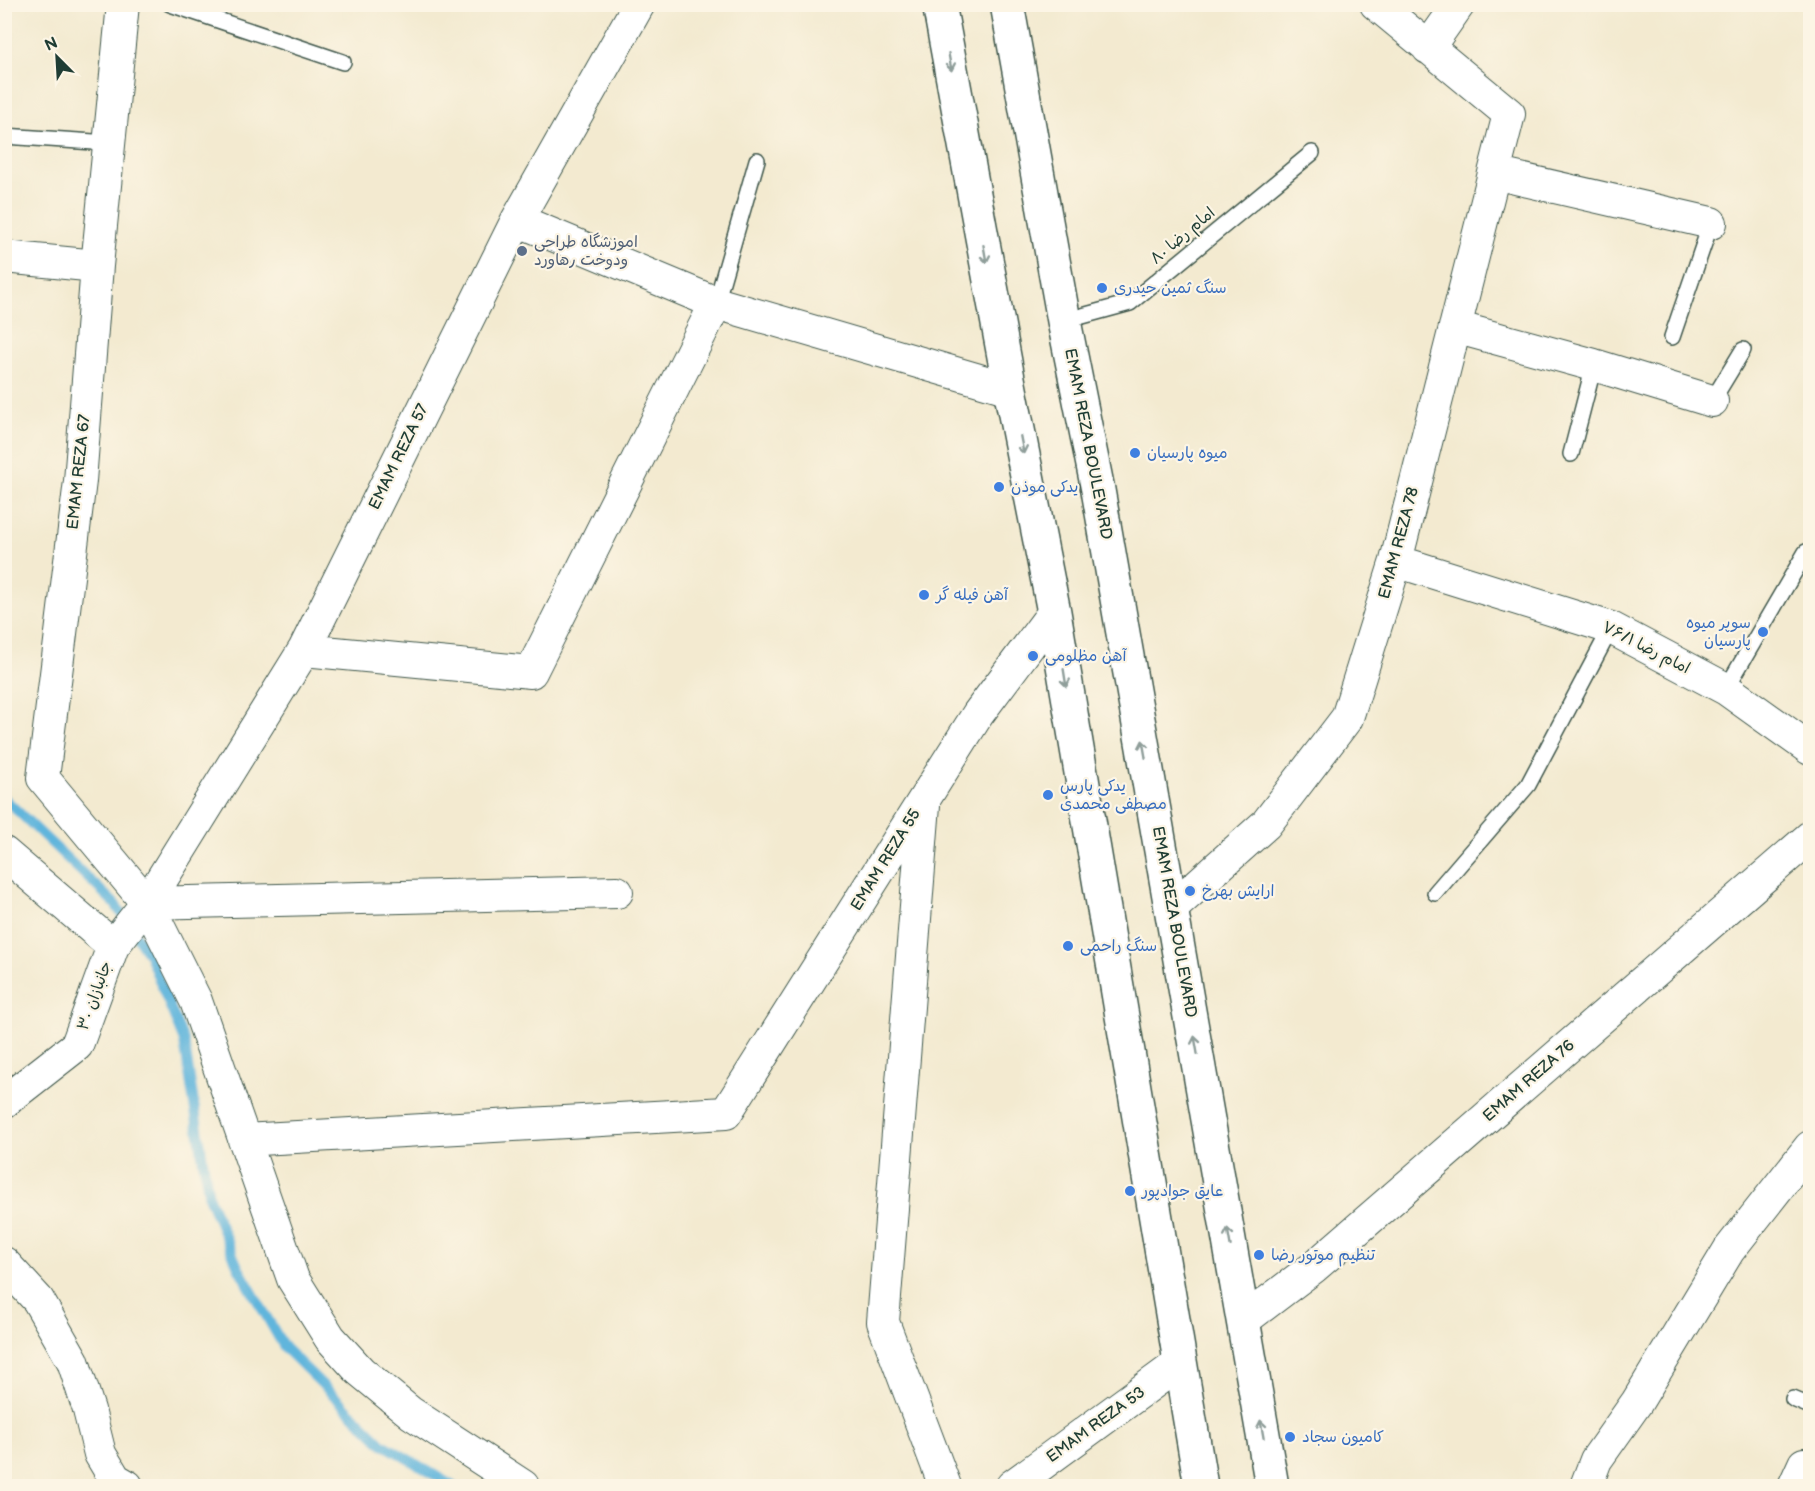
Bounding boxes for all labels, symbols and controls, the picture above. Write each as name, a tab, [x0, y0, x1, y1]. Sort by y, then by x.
north arrow	[27, 27, 87, 87]
text: N	[42, 34, 61, 56]
one-way arrow	[945, 52, 956, 71]
street label: امام رضا ۸۰	[1147, 203, 1220, 270]
place label: اموزشگاه طراحی ودوخت رهاورد	[534, 232, 638, 270]
one-way arrow	[980, 243, 991, 263]
marker: اموزشگاه طراحی ودوخت رهاورد	[515, 244, 529, 258]
place label: سنگ ثمین حیدری	[1114, 278, 1227, 298]
marker: سنگ ثمین حیدری	[1095, 281, 1109, 295]
street label: EMAM REZA BOULEVARD	[1060, 347, 1116, 541]
street label: EMAM REZA 57	[365, 401, 433, 513]
street label: EMAM REZA 67	[64, 413, 95, 531]
one-way arrow	[1016, 436, 1028, 455]
place label: میوه پارسیان	[1147, 444, 1228, 463]
marker: میوه پارسیان	[1128, 446, 1142, 460]
place label: یدکی موذن	[1011, 478, 1079, 497]
marker: یدکی موذن	[992, 480, 1006, 494]
street label: EMAM REZA 78	[1375, 485, 1423, 601]
place label: آهن فیله گر	[934, 585, 1009, 605]
marker: آهن فیله گر	[917, 588, 931, 602]
place label: سوپر میوه پارسیان	[1686, 614, 1751, 651]
street label: امام رضا ۷۶/۱	[1598, 618, 1693, 680]
marker: سوپر میوه پارسیان	[1756, 625, 1770, 639]
place label: آهن مظلومی	[1045, 647, 1128, 666]
marker: آهن مظلومی	[1026, 649, 1040, 663]
one-way arrow	[1060, 668, 1071, 688]
one-way arrow	[1138, 740, 1149, 759]
place label: یدکی پارس مصطفی محمدی	[1060, 777, 1167, 814]
marker: یدکی پارس مصطفی محمدی	[1041, 788, 1055, 802]
street label: EMAM REZA 55	[847, 806, 925, 914]
street label: EMAM REZA BOULEVARD	[1148, 825, 1200, 1019]
place label: ارایش بهرخ	[1202, 882, 1274, 901]
marker: ارایش بهرخ	[1183, 884, 1197, 898]
place label: سنگ راحمی	[1080, 936, 1157, 956]
marker: سنگ راحمی	[1061, 939, 1075, 953]
street label: جانبازان ۳۰	[74, 959, 116, 1033]
one-way arrow	[1190, 1035, 1201, 1055]
street label: EMAM REZA 76	[1479, 1036, 1579, 1126]
place label: عایق جوادپور	[1140, 1182, 1223, 1201]
marker: عایق جوادپور	[1123, 1184, 1137, 1198]
one-way arrow	[1223, 1227, 1234, 1247]
place label: تنظیم موتور رضا	[1271, 1246, 1375, 1267]
marker: تنظیم موتور رضا	[1252, 1248, 1266, 1262]
street label: EMAM REZA 53	[1043, 1383, 1149, 1467]
one-way arrow	[1257, 1419, 1268, 1439]
place label: کامیون سجاد	[1302, 1428, 1384, 1447]
marker: کامیون سجاد	[1283, 1430, 1297, 1444]

